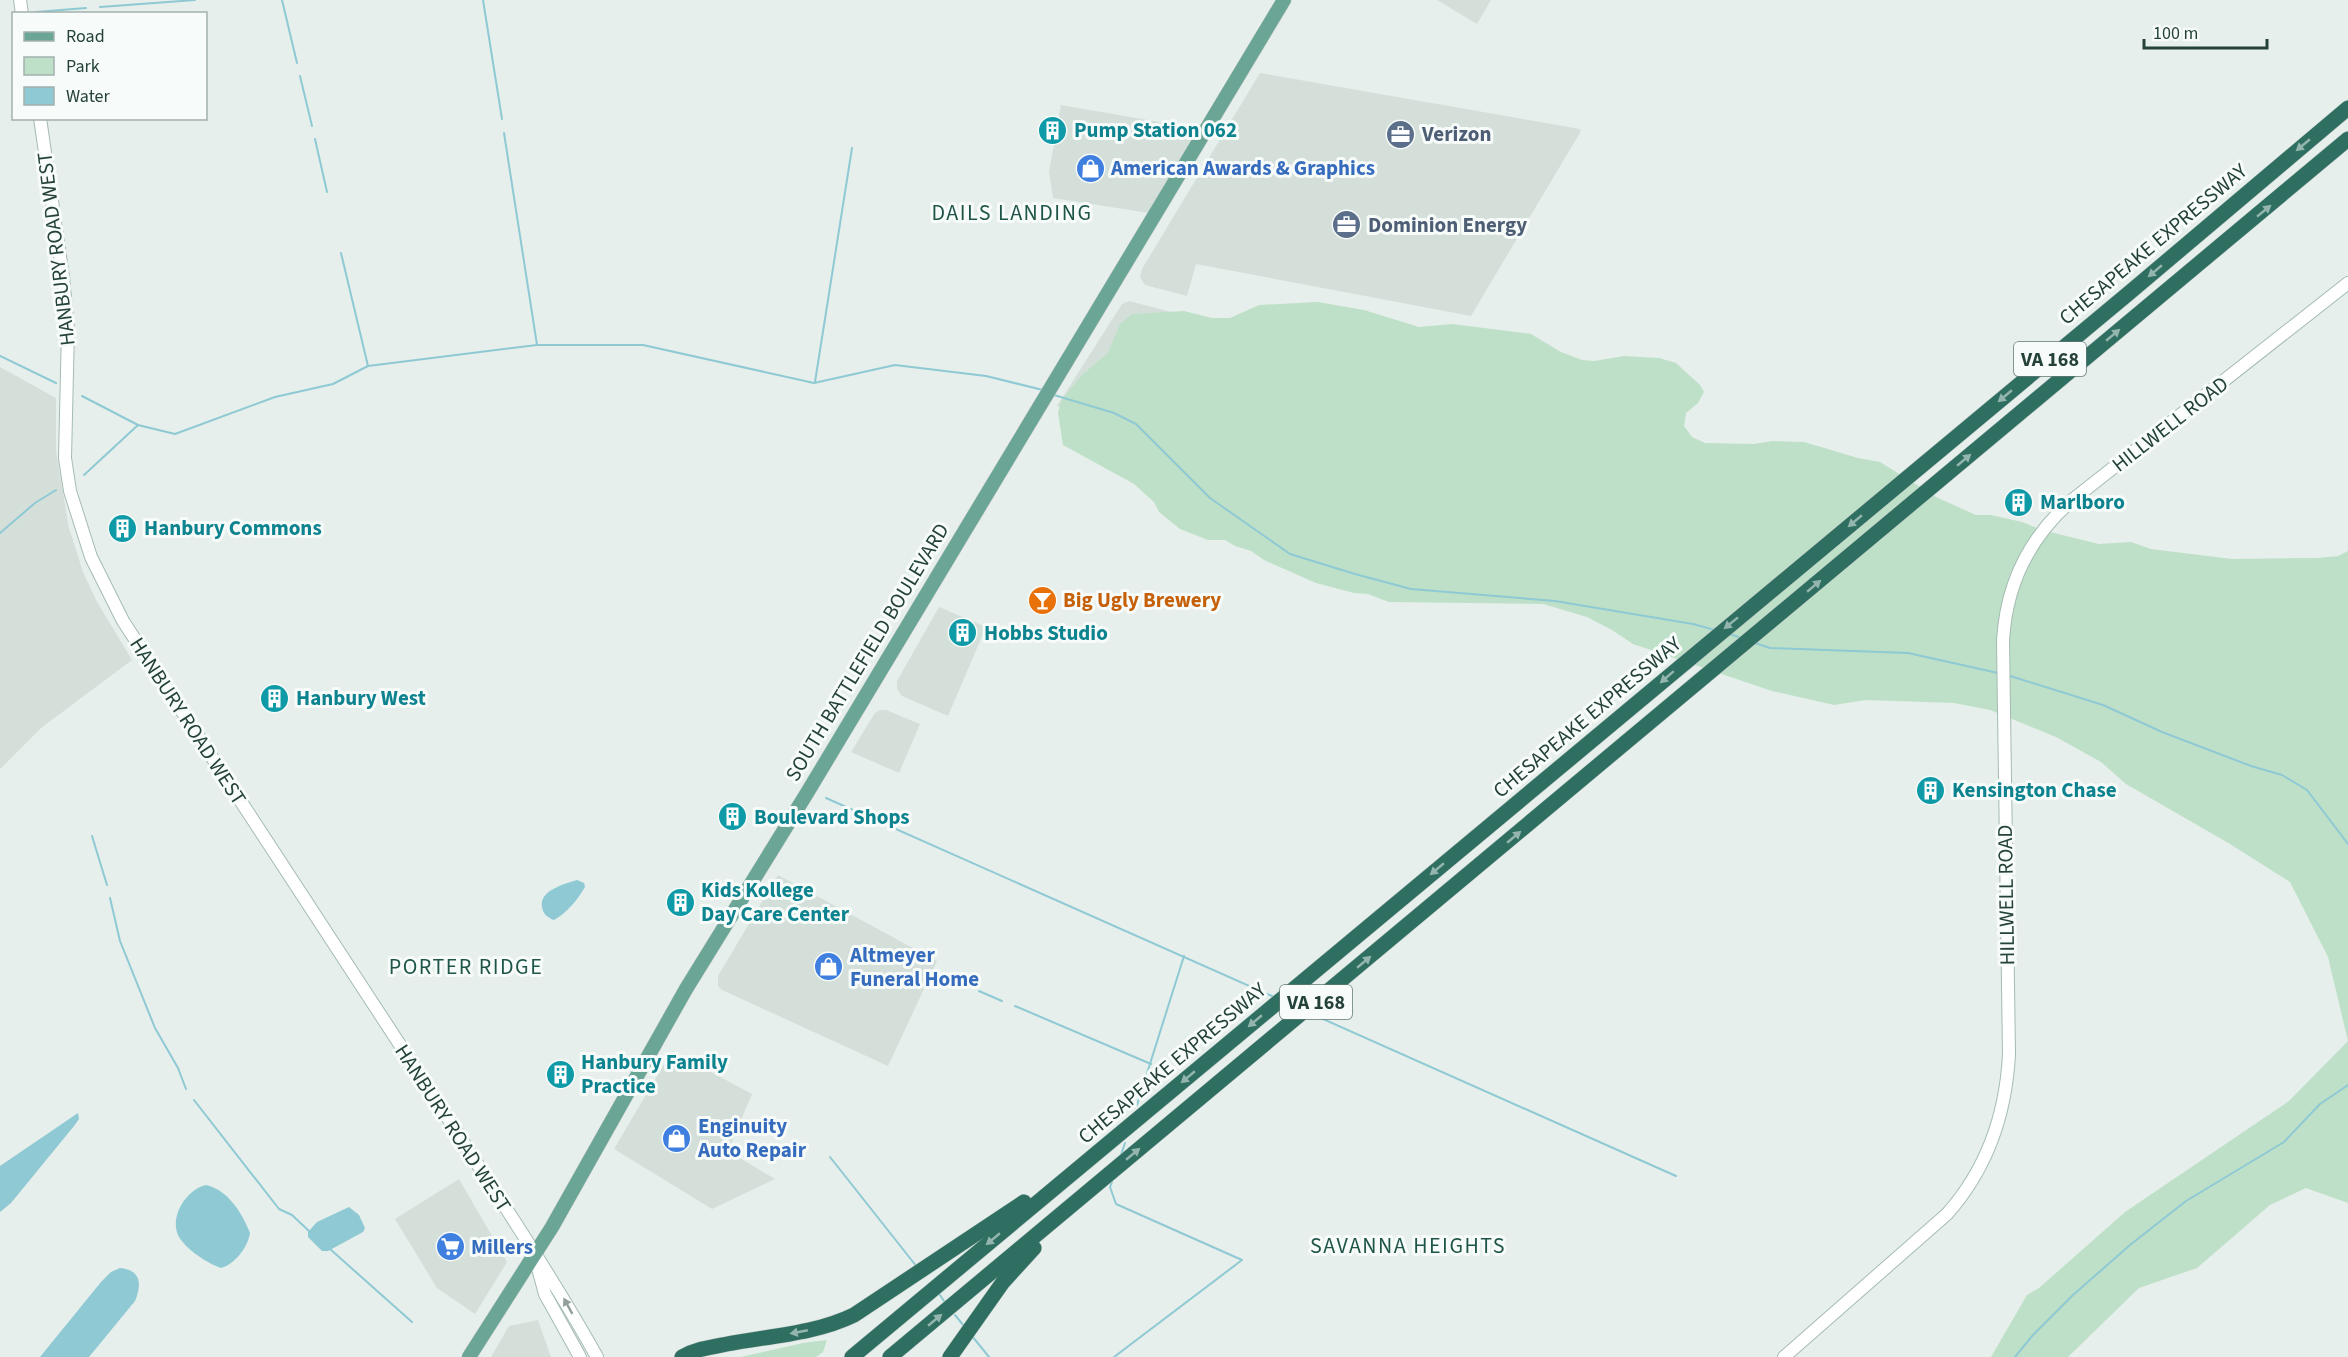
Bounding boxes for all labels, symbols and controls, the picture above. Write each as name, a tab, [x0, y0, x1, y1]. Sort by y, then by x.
legend	[12, 12, 207, 120]
scale bar	[2144, 12, 2267, 50]
text: 100 m	[2153, 21, 2198, 46]
text: Road	[66, 24, 105, 49]
text: Park	[66, 54, 100, 79]
text: Water	[66, 84, 110, 109]
building icon: Pump Station 062	[1037, 114, 1069, 146]
place label: Pump Station 062	[1074, 115, 1237, 145]
office icon: Verizon	[1385, 118, 1417, 150]
place label: Verizon	[1421, 119, 1491, 149]
one-way arrow	[2296, 138, 2311, 151]
street label: HANBURY ROAD WEST	[29, 151, 83, 347]
shop icon: American Awards & Graphics	[1074, 152, 1106, 184]
place label: American Awards & Graphics	[1110, 153, 1375, 183]
street label: CHESAPEAKE EXPRESSWAY	[2052, 155, 2254, 332]
district label: DAILS LANDING	[932, 197, 1092, 229]
one-way arrow	[2256, 205, 2271, 218]
office icon: Dominion Energy	[1331, 209, 1363, 241]
place label: Dominion Energy	[1368, 210, 1527, 240]
one-way arrow	[2147, 265, 2163, 278]
one-way arrow	[2105, 329, 2120, 342]
road number: VA 168	[2014, 342, 2086, 376]
street label: HILLWELL ROAD	[2105, 369, 2235, 479]
one-way arrow	[1998, 389, 2013, 402]
one-way arrow	[1956, 454, 1972, 467]
building icon: Marlboro	[2003, 486, 2035, 518]
place label: Marlboro	[2040, 487, 2125, 517]
building icon: Hanbury Commons	[107, 512, 139, 544]
place label: Hanbury Commons	[144, 513, 322, 543]
one-way arrow	[1847, 514, 1863, 527]
street label: SOUTH BATTLEFIELD BOULEVARD	[778, 517, 956, 787]
one-way arrow	[1806, 579, 1822, 592]
bar icon: Big Ugly Brewery	[1026, 584, 1058, 616]
place label: Big Ugly Brewery	[1063, 585, 1221, 615]
building icon: Hobbs Studio	[947, 617, 979, 649]
one-way arrow	[1723, 617, 1739, 630]
place label: Hobbs Studio	[984, 618, 1108, 648]
street label: CHESAPEAKE EXPRESSWAY	[1486, 628, 1688, 805]
street label: HANBURY ROAD WEST	[122, 631, 254, 811]
one-way arrow	[1660, 670, 1675, 683]
building icon: Hanbury West	[259, 682, 291, 714]
place label: Hanbury West	[296, 683, 426, 713]
building icon: Kensington Chase	[1915, 774, 1947, 806]
place label: Kensington Chase	[1952, 775, 2117, 805]
building icon: Boulevard Shops	[717, 801, 749, 833]
place label: Boulevard Shops	[754, 802, 910, 832]
street label: HILLWELL ROAD	[1990, 824, 2022, 966]
one-way arrow	[1506, 831, 1522, 844]
one-way arrow	[1429, 863, 1445, 876]
place label: Kids Kollege Day Care Center	[701, 875, 850, 929]
building icon: Kids Kollege Day Care Center	[664, 886, 696, 918]
place label: Altmeyer Funeral Home	[849, 940, 979, 994]
district label: PORTER RIDGE	[389, 951, 543, 983]
shop icon: Altmeyer Funeral Home	[813, 951, 845, 983]
one-way arrow	[1356, 956, 1372, 969]
street label: CHESAPEAKE EXPRESSWAY	[1071, 974, 1273, 1151]
road number: VA 168	[1280, 985, 1352, 1019]
one-way arrow	[1248, 1014, 1263, 1027]
street label: HANBURY ROAD WEST	[387, 1038, 519, 1218]
place label: Hanbury Family Practice	[581, 1047, 728, 1101]
building icon: Hanbury Family Practice	[544, 1058, 576, 1090]
one-way arrow	[1181, 1070, 1196, 1083]
place label: Enginuity Auto Repair	[697, 1111, 807, 1165]
shop icon: Enginuity Auto Repair	[661, 1122, 693, 1154]
one-way arrow	[1125, 1148, 1140, 1161]
district label: SAVANNA HEIGHTS	[1310, 1230, 1506, 1262]
supermarket icon: Millers	[434, 1231, 466, 1263]
place label: Millers	[471, 1232, 533, 1262]
one-way arrow	[986, 1232, 1001, 1245]
one-way arrow	[563, 1298, 574, 1314]
one-way arrow	[927, 1313, 943, 1326]
one-way arrow	[789, 1328, 808, 1337]

